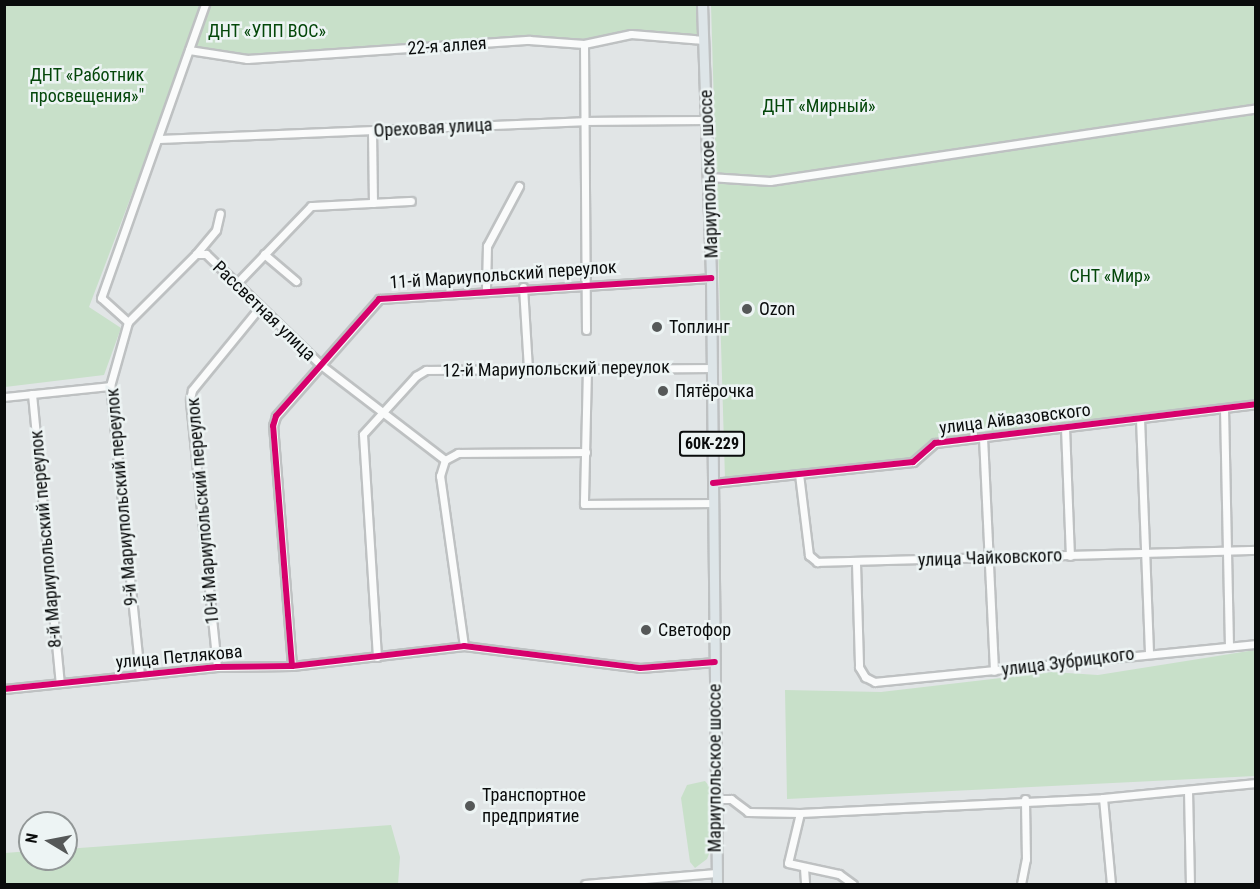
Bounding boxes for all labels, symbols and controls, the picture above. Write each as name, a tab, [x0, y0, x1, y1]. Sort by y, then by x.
park label: ДНТ «УПП ВОС»	[208, 20, 326, 42]
street label: 22-я аллея	[407, 32, 487, 60]
park label: ДНТ «Работник просвещения»"	[30, 65, 144, 107]
street label: Мариупольское шоссе	[695, 89, 723, 259]
park label: ДНТ «Мирный»	[762, 95, 876, 117]
street label: Ореховая улица	[373, 114, 493, 142]
street label: 11-й Мариупольский переулок	[389, 256, 617, 294]
street label: Рассветная улица	[208, 257, 320, 365]
park label: СНТ «Мир»	[1069, 265, 1151, 287]
place label: Ozon	[759, 298, 795, 320]
marker: Ozon	[740, 302, 754, 316]
place label: Топлинг	[669, 316, 730, 338]
marker: Топлинг	[650, 320, 664, 334]
street label: 12-й Мариупольский переулок	[442, 356, 670, 382]
place label: Пятёрочка	[675, 380, 754, 402]
marker: Пятёрочка	[656, 384, 670, 398]
street label: 9-й Мариупольский переулок	[102, 387, 142, 607]
street label: 10-й Мариупольский переулок	[182, 397, 224, 625]
street label: улица Айвазовского	[938, 399, 1092, 439]
street label: 8-й Мариупольский переулок	[26, 429, 66, 649]
road number: 60К-229	[679, 431, 745, 457]
street label: улица Чайковского	[918, 545, 1062, 571]
place label: Светофор	[658, 619, 731, 641]
marker: Светофор	[639, 623, 653, 637]
street label: улица Петлякова	[115, 641, 243, 673]
street label: улица Зубрицкого	[1000, 643, 1136, 681]
street label: Мариупольское шоссе	[704, 684, 726, 852]
place label: Транспортное предприятие	[482, 785, 586, 828]
marker: Транспортное предприятие	[463, 799, 477, 813]
north arrow	[18, 811, 78, 871]
text: N	[22, 832, 42, 845]

